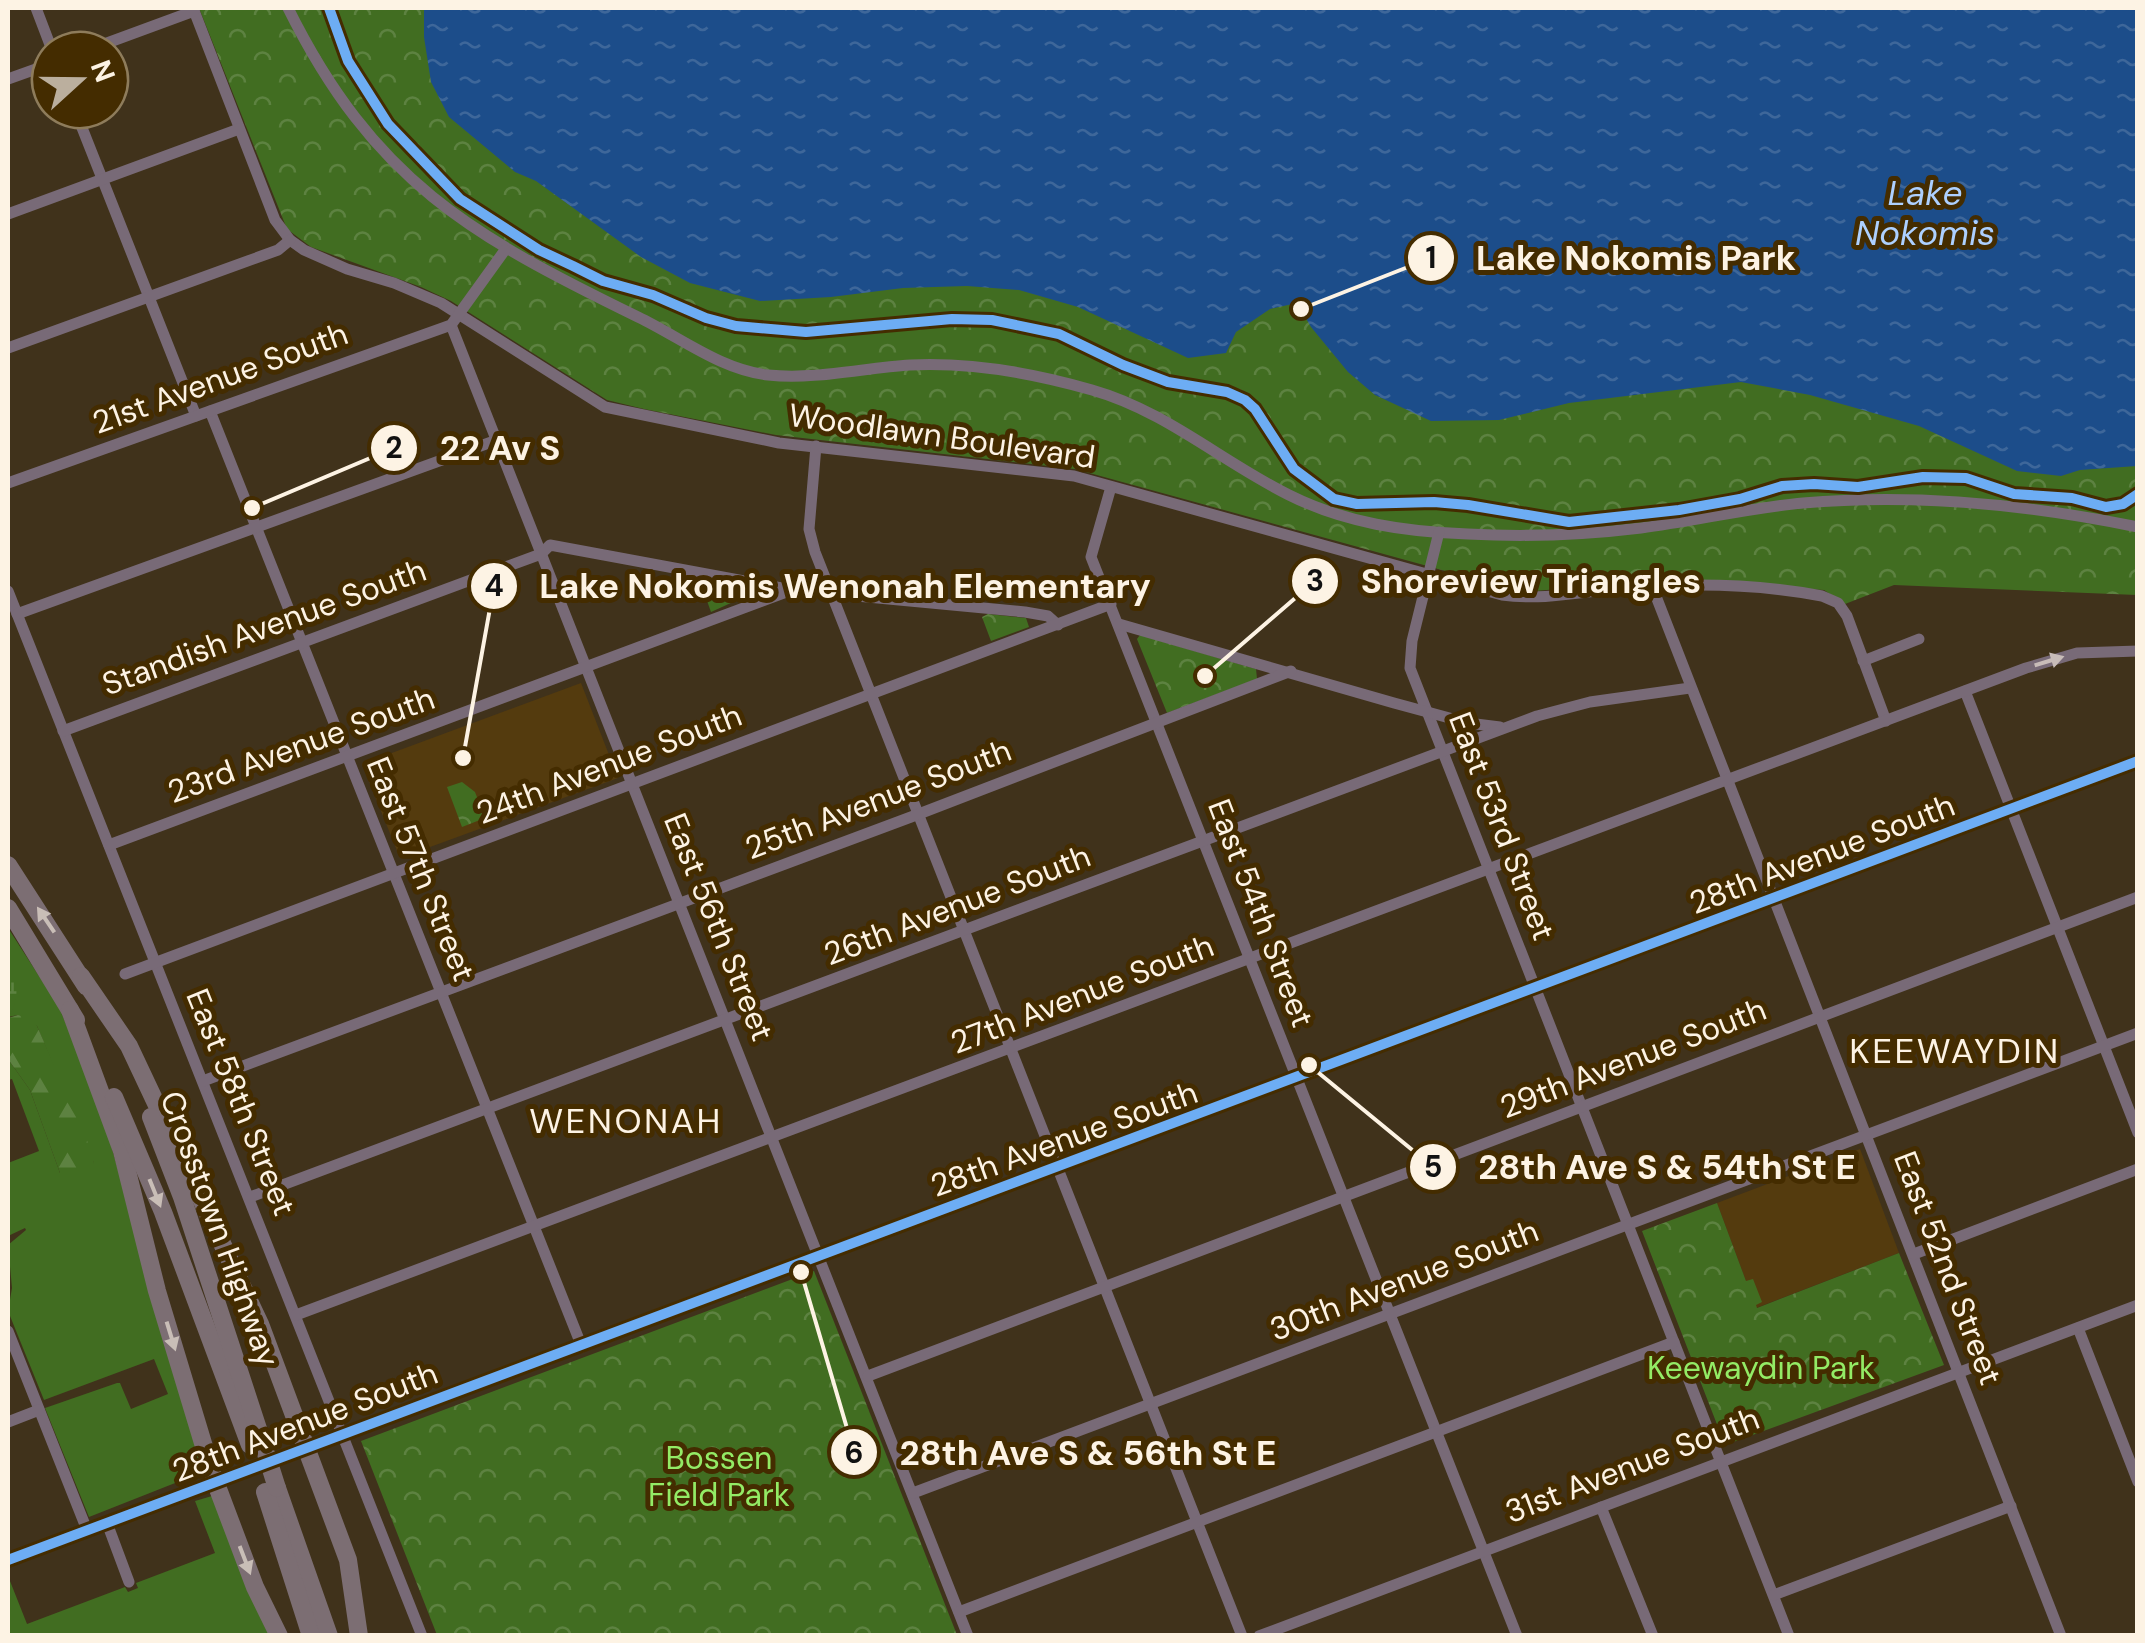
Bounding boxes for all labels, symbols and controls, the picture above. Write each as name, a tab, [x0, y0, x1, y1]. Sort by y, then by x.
north arrow	[30, 30, 130, 130]
text: N	[82, 55, 124, 87]
water label: Lake Nokomis	[1855, 170, 1995, 256]
callout: Lake Nokomis Park	[1406, 225, 1816, 290]
text: Lake Nokomis Park	[1476, 235, 1796, 281]
text: 1	[1426, 238, 1436, 277]
street label: 21st Avenue South	[86, 312, 354, 444]
street label: Woodlawn Boulevard	[786, 394, 1098, 478]
callout: 22 Av S	[369, 415, 580, 480]
text: 22 Av S	[440, 425, 560, 471]
text: 2	[385, 428, 403, 467]
callout: Shoreview Triangles	[1290, 548, 1721, 613]
street label: Standish Avenue South	[96, 549, 432, 705]
callout: Lake Nokomis Wenonah Elementary	[469, 553, 1171, 618]
text: Shoreview Triangles	[1361, 558, 1701, 604]
text: 3	[1306, 561, 1324, 600]
text: Lake Nokomis Wenonah Elementary	[539, 563, 1151, 609]
text: 4	[484, 566, 504, 605]
one-way arrow	[2034, 652, 2064, 667]
street label: 23rd Avenue South	[162, 677, 440, 813]
street label: 24th Avenue South	[470, 694, 748, 834]
street label: East 53rd Street	[1439, 706, 1565, 946]
street label: 25th Avenue South	[739, 729, 1017, 869]
street label: East 57th Street	[357, 751, 485, 987]
street label: 28th Avenue South	[1683, 784, 1961, 924]
street label: East 54th Street	[1198, 793, 1324, 1033]
street label: East 56th Street	[654, 807, 784, 1047]
street label: 26th Avenue South	[818, 835, 1096, 975]
one-way arrow	[37, 906, 55, 933]
street label: 27th Avenue South	[944, 924, 1220, 1064]
street label: East 58th Street	[176, 982, 306, 1222]
street label: 29th Avenue South	[1494, 988, 1772, 1128]
district label: KEEWAYDIN	[1849, 1028, 2061, 1074]
street label: 28th Avenue South	[925, 1071, 1203, 1207]
street label: Crosstown Highway	[151, 1085, 290, 1373]
district label: WENONAH	[529, 1098, 723, 1144]
callout: 28th Ave S & 54th St E	[1408, 1134, 1875, 1199]
text: 28th Ave S & 54th St E	[1478, 1144, 1856, 1190]
street label: East 52nd Street	[1884, 1145, 2012, 1391]
text: 5	[1424, 1147, 1442, 1186]
one-way arrow	[148, 1178, 164, 1208]
street label: 30th Avenue South	[1264, 1209, 1544, 1351]
one-way arrow	[164, 1322, 179, 1352]
park label: Keewaydin Park	[1647, 1347, 1875, 1389]
street label: 28th Avenue South	[166, 1352, 444, 1492]
street label: 31st Avenue South	[1499, 1397, 1765, 1533]
callout: 28th Ave S & 56th St E	[829, 1420, 1296, 1485]
text: 28th Ave S & 56th St E	[899, 1430, 1277, 1476]
text: 6	[844, 1433, 864, 1472]
park label: Bossen Field Park	[648, 1437, 790, 1516]
one-way arrow	[238, 1546, 253, 1576]

